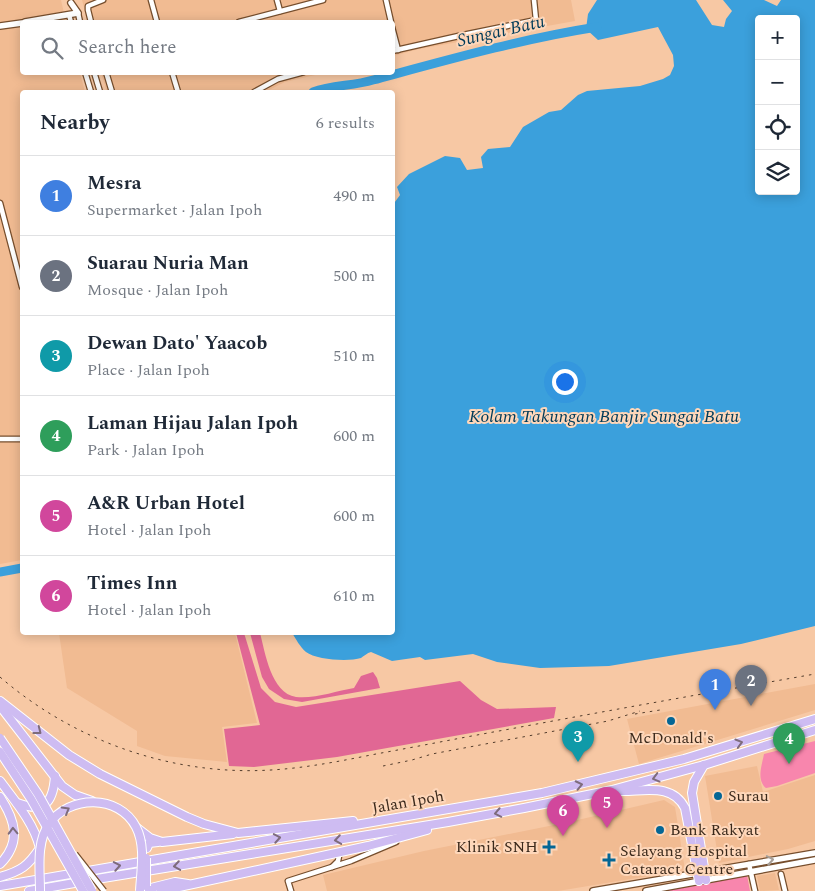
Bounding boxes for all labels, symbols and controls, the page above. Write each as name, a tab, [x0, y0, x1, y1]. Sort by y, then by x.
water label: Sungai Batu	[454, 8, 548, 54]
map controls	[755, 15, 800, 195]
button: +	[755, 15, 800, 60]
search box	[20, 20, 395, 75]
text: Search here	[78, 33, 177, 62]
icon: search	[38, 34, 66, 62]
button: −	[755, 60, 800, 105]
button: locate	[755, 105, 800, 150]
text: Nearby	[40, 107, 110, 139]
text: 6 results	[316, 111, 375, 135]
button: layers	[755, 150, 800, 195]
text: Mesra	[87, 169, 142, 198]
text: 1	[52, 184, 60, 208]
text: 490 m	[333, 184, 375, 208]
text: Supermarket · Jalan Ipoh	[87, 198, 262, 222]
text: Suarau Nuria Man	[87, 249, 249, 278]
text: 2	[52, 264, 60, 288]
text: 500 m	[333, 264, 375, 288]
text: Mosque · Jalan Ipoh	[87, 278, 228, 302]
text: Dewan Dato' Yaacob	[87, 329, 267, 358]
text: 3	[52, 344, 60, 368]
text: 510 m	[333, 344, 375, 368]
text: Place · Jalan Ipoh	[87, 358, 210, 382]
your location	[552, 369, 578, 395]
water label: Kolam Takungan Banjir Sungai Batu	[469, 403, 740, 430]
text: Laman Hijau Jalan Ipoh	[87, 409, 298, 438]
text: 4	[52, 424, 60, 448]
text: 600 m	[333, 424, 375, 448]
text: Park · Jalan Ipoh	[87, 438, 205, 462]
text: A&R Urban Hotel	[87, 489, 245, 518]
text: 5	[52, 504, 60, 528]
text: 600 m	[333, 504, 375, 528]
text: Hotel · Jalan Ipoh	[87, 518, 211, 542]
text: Times Inn	[87, 569, 178, 598]
text: 6	[52, 584, 60, 608]
text: 610 m	[333, 584, 375, 608]
text: Hotel · Jalan Ipoh	[87, 598, 211, 622]
pin: 2	[735, 665, 767, 706]
pin: 1	[699, 669, 731, 710]
marker: McDonald's	[665, 715, 677, 727]
pin: 3	[562, 721, 594, 762]
pin: 4	[773, 723, 805, 764]
one-way arrow	[33, 725, 42, 734]
place label: McDonald's	[628, 726, 714, 750]
one-way arrow	[734, 739, 742, 749]
one-way arrow	[652, 772, 661, 783]
one-way arrow	[574, 780, 583, 791]
street label: Jalan Ipoh	[370, 784, 446, 820]
place label: Surau	[728, 784, 769, 808]
pin: 5	[591, 787, 623, 828]
marker: Surau	[712, 790, 724, 802]
pin: 6	[547, 795, 579, 836]
one-way arrow	[61, 806, 70, 816]
one-way arrow	[494, 807, 502, 818]
place label: Bank Rakyat	[670, 818, 760, 842]
marker: Bank Rakyat	[654, 824, 666, 836]
one-way arrow	[8, 826, 19, 834]
one-way arrow	[273, 834, 281, 844]
one-way arrow	[333, 835, 342, 845]
place label: Klinik SNH	[456, 835, 538, 859]
place label: Selayang Hospital Cataract Centre	[620, 839, 747, 881]
marker: Klinik SNH	[542, 840, 556, 854]
marker: Selayang Hospital Cataract Centre	[602, 853, 616, 867]
one-way arrow	[766, 856, 775, 866]
one-way arrow	[173, 860, 181, 871]
one-way arrow	[113, 861, 121, 871]

